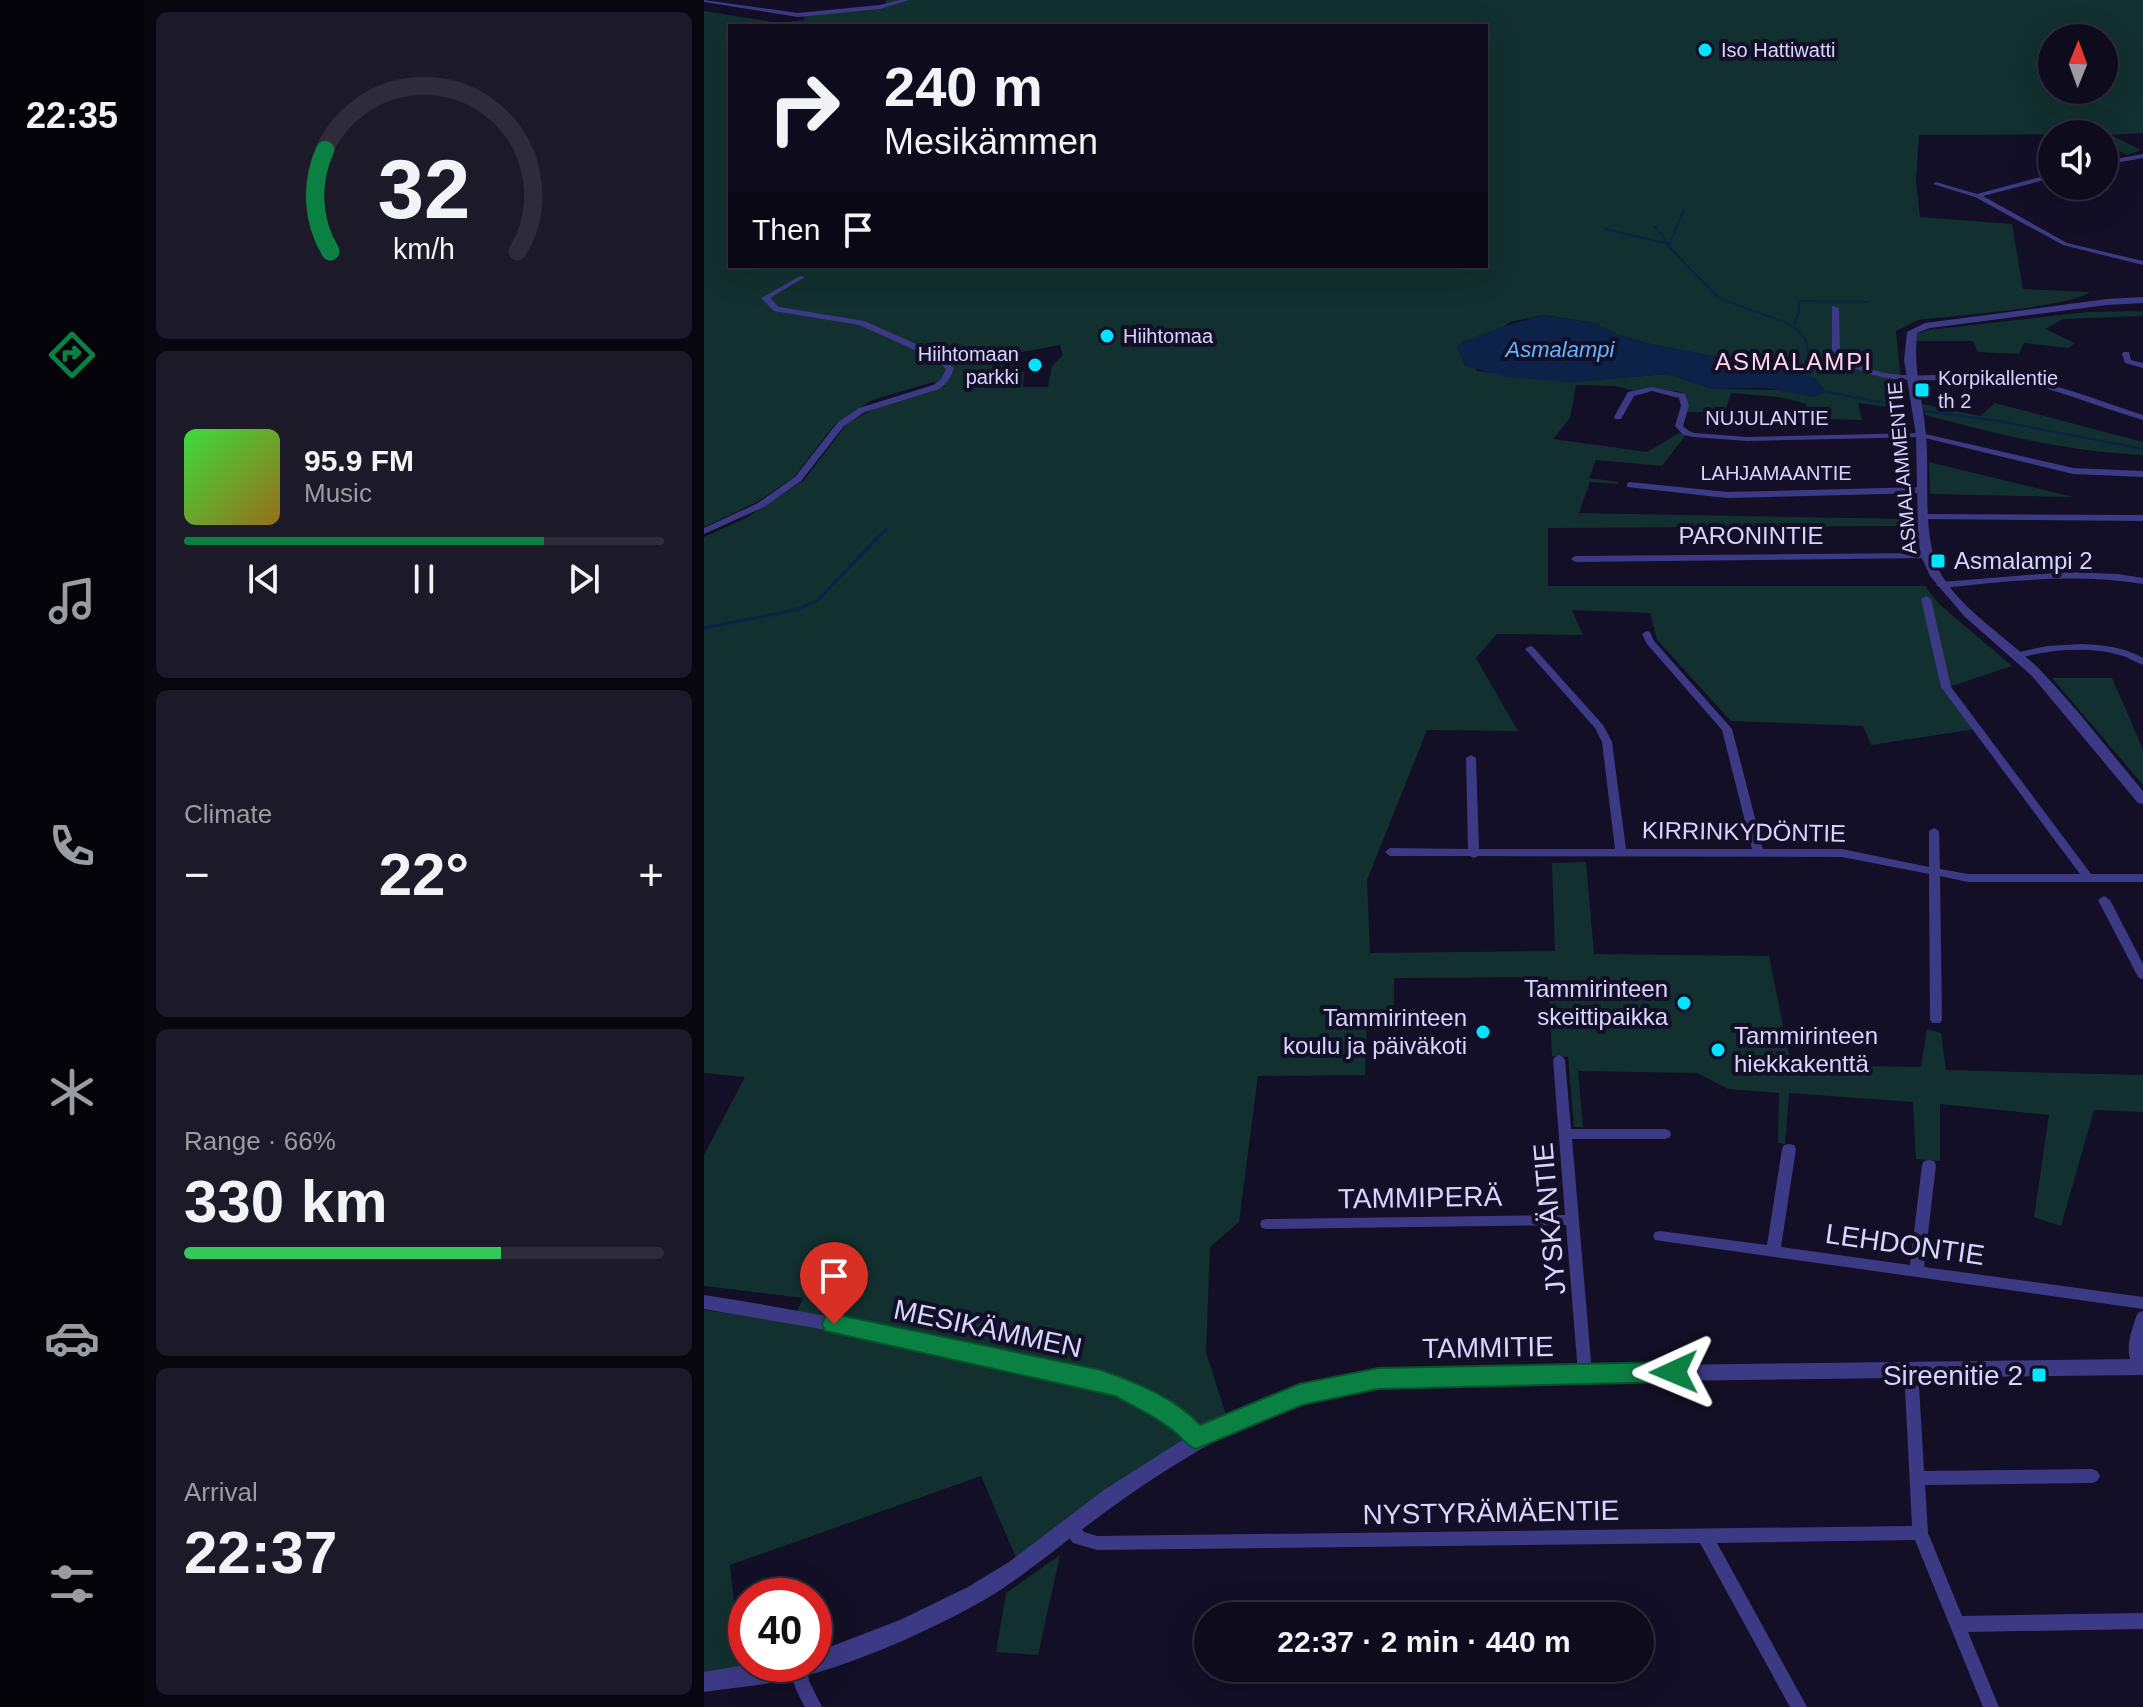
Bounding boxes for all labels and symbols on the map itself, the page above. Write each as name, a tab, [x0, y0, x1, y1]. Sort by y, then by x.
north arrow	[2038, 24, 2118, 104]
place label: Iso Hattiwatti	[1721, 39, 1835, 61]
marker: Iso Hattiwatti	[1696, 41, 1714, 59]
place label: Hiihtomaa	[1123, 325, 1214, 347]
marker: Hiihtomaa	[1098, 327, 1116, 345]
water label: Asmalampi	[1504, 337, 1616, 362]
place label: Hiihtomaan parkki	[918, 343, 1019, 388]
district label: ASMALAMPI	[1715, 348, 1873, 375]
marker: Hiihtomaan parkki	[1026, 356, 1044, 374]
place label: Korpikallentie th 2	[1938, 367, 2058, 412]
street label: ASMALAMMENTIE	[1883, 381, 1921, 555]
marker: Korpikallentie th 2	[1913, 381, 1931, 399]
street label: NUJULANTIE	[1705, 407, 1829, 429]
street label: LAHJAMAANTIE	[1700, 462, 1852, 484]
street label: PARONINTIE	[1679, 522, 1823, 549]
place label: Asmalampi 2	[1954, 547, 2093, 574]
marker: Asmalampi 2	[1929, 552, 1947, 570]
street label: KIRRINKYDÖNTIE	[1642, 816, 1846, 847]
place label: Tammirinteen skeittipaikka	[1524, 975, 1669, 1030]
marker: Tammirinteen skeittipaikka	[1675, 994, 1693, 1012]
place label: Tammirinteen koulu ja päiväkoti	[1283, 1004, 1467, 1059]
place label: Tammirinteen hiekkakenttä	[1734, 1022, 1878, 1077]
marker: Tammirinteen koulu ja päiväkoti	[1474, 1023, 1492, 1041]
marker: Tammirinteen hiekkakenttä	[1709, 1041, 1727, 1059]
street label: JYSKÄNTIE	[1527, 1142, 1572, 1296]
street label: TAMMIPERÄ	[1338, 1181, 1503, 1214]
street label: LEHDONTIE	[1823, 1218, 1986, 1271]
pin	[800, 1242, 868, 1324]
street label: MESIKÄMMEN	[891, 1293, 1085, 1364]
position arrow	[1632, 1330, 1716, 1414]
street label: TAMMITIE	[1422, 1331, 1554, 1364]
place label: Sireenitie 2	[1883, 1360, 2023, 1391]
marker: Sireenitie 2	[2030, 1366, 2048, 1384]
street label: NYSTYRÄMÄENTIE	[1362, 1495, 1620, 1530]
speed limit sign: 40	[728, 1578, 832, 1682]

